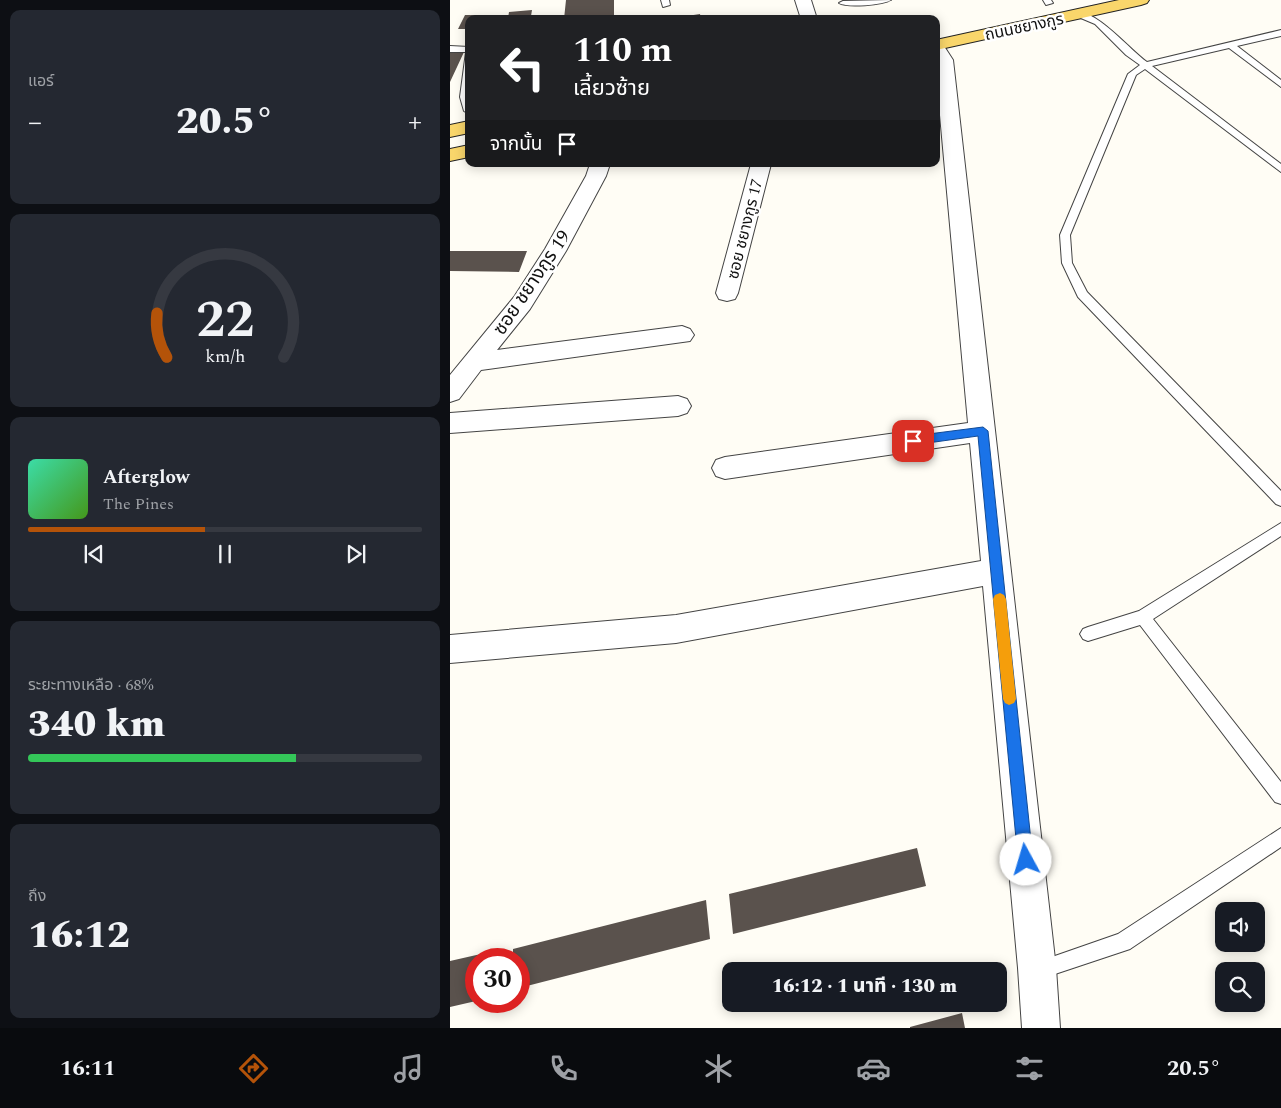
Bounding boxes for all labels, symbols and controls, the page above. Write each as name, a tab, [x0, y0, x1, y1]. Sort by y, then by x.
street label: ถนนชยางกูร	[983, 7, 1066, 47]
text: 110 m	[573, 24, 672, 77]
icon: left	[490, 35, 555, 100]
text: แอร์	[28, 69, 54, 93]
text: เลี้ยวซ้าย	[573, 72, 650, 105]
text: 20.5°	[176, 93, 274, 151]
text: −	[28, 101, 42, 144]
text: +	[408, 101, 422, 144]
text: จากนั้น	[490, 130, 543, 159]
icon: arrive	[553, 130, 581, 158]
street label: ซอย ชยางกูร 17	[721, 177, 769, 282]
street label: ซอย ชยางกูร 19	[486, 224, 578, 341]
text: 22	[196, 281, 254, 360]
text: km/h	[205, 343, 245, 370]
pin	[892, 420, 934, 462]
icon: arrive	[899, 427, 927, 455]
text: Afterglow	[103, 463, 190, 492]
text: The Pines	[103, 492, 174, 516]
icon: previous	[80, 540, 108, 568]
icon: pause	[211, 540, 239, 568]
icon: next	[342, 540, 370, 568]
text: ระยะทางเหลือ · 68%	[28, 673, 153, 697]
text: 340 km	[28, 696, 165, 754]
position arrow	[999, 833, 1051, 885]
text: ถึง	[28, 884, 46, 908]
map controls	[1215, 902, 1265, 1012]
button: sound	[1215, 902, 1265, 952]
text: 16:12	[28, 907, 130, 965]
speed limit sign: 30	[465, 948, 530, 1013]
button: search	[1215, 962, 1265, 1012]
text: 16:12 · 1 นาที · 130 m	[772, 972, 957, 1001]
icon: directions	[236, 1051, 271, 1086]
icon: music	[391, 1051, 426, 1086]
icon: phone	[546, 1051, 581, 1086]
icon: climate	[701, 1051, 736, 1086]
icon: car	[856, 1051, 891, 1086]
icon: filters	[1012, 1051, 1047, 1086]
text: 16:11	[60, 1052, 115, 1085]
text: 20.5°	[1167, 1052, 1221, 1085]

